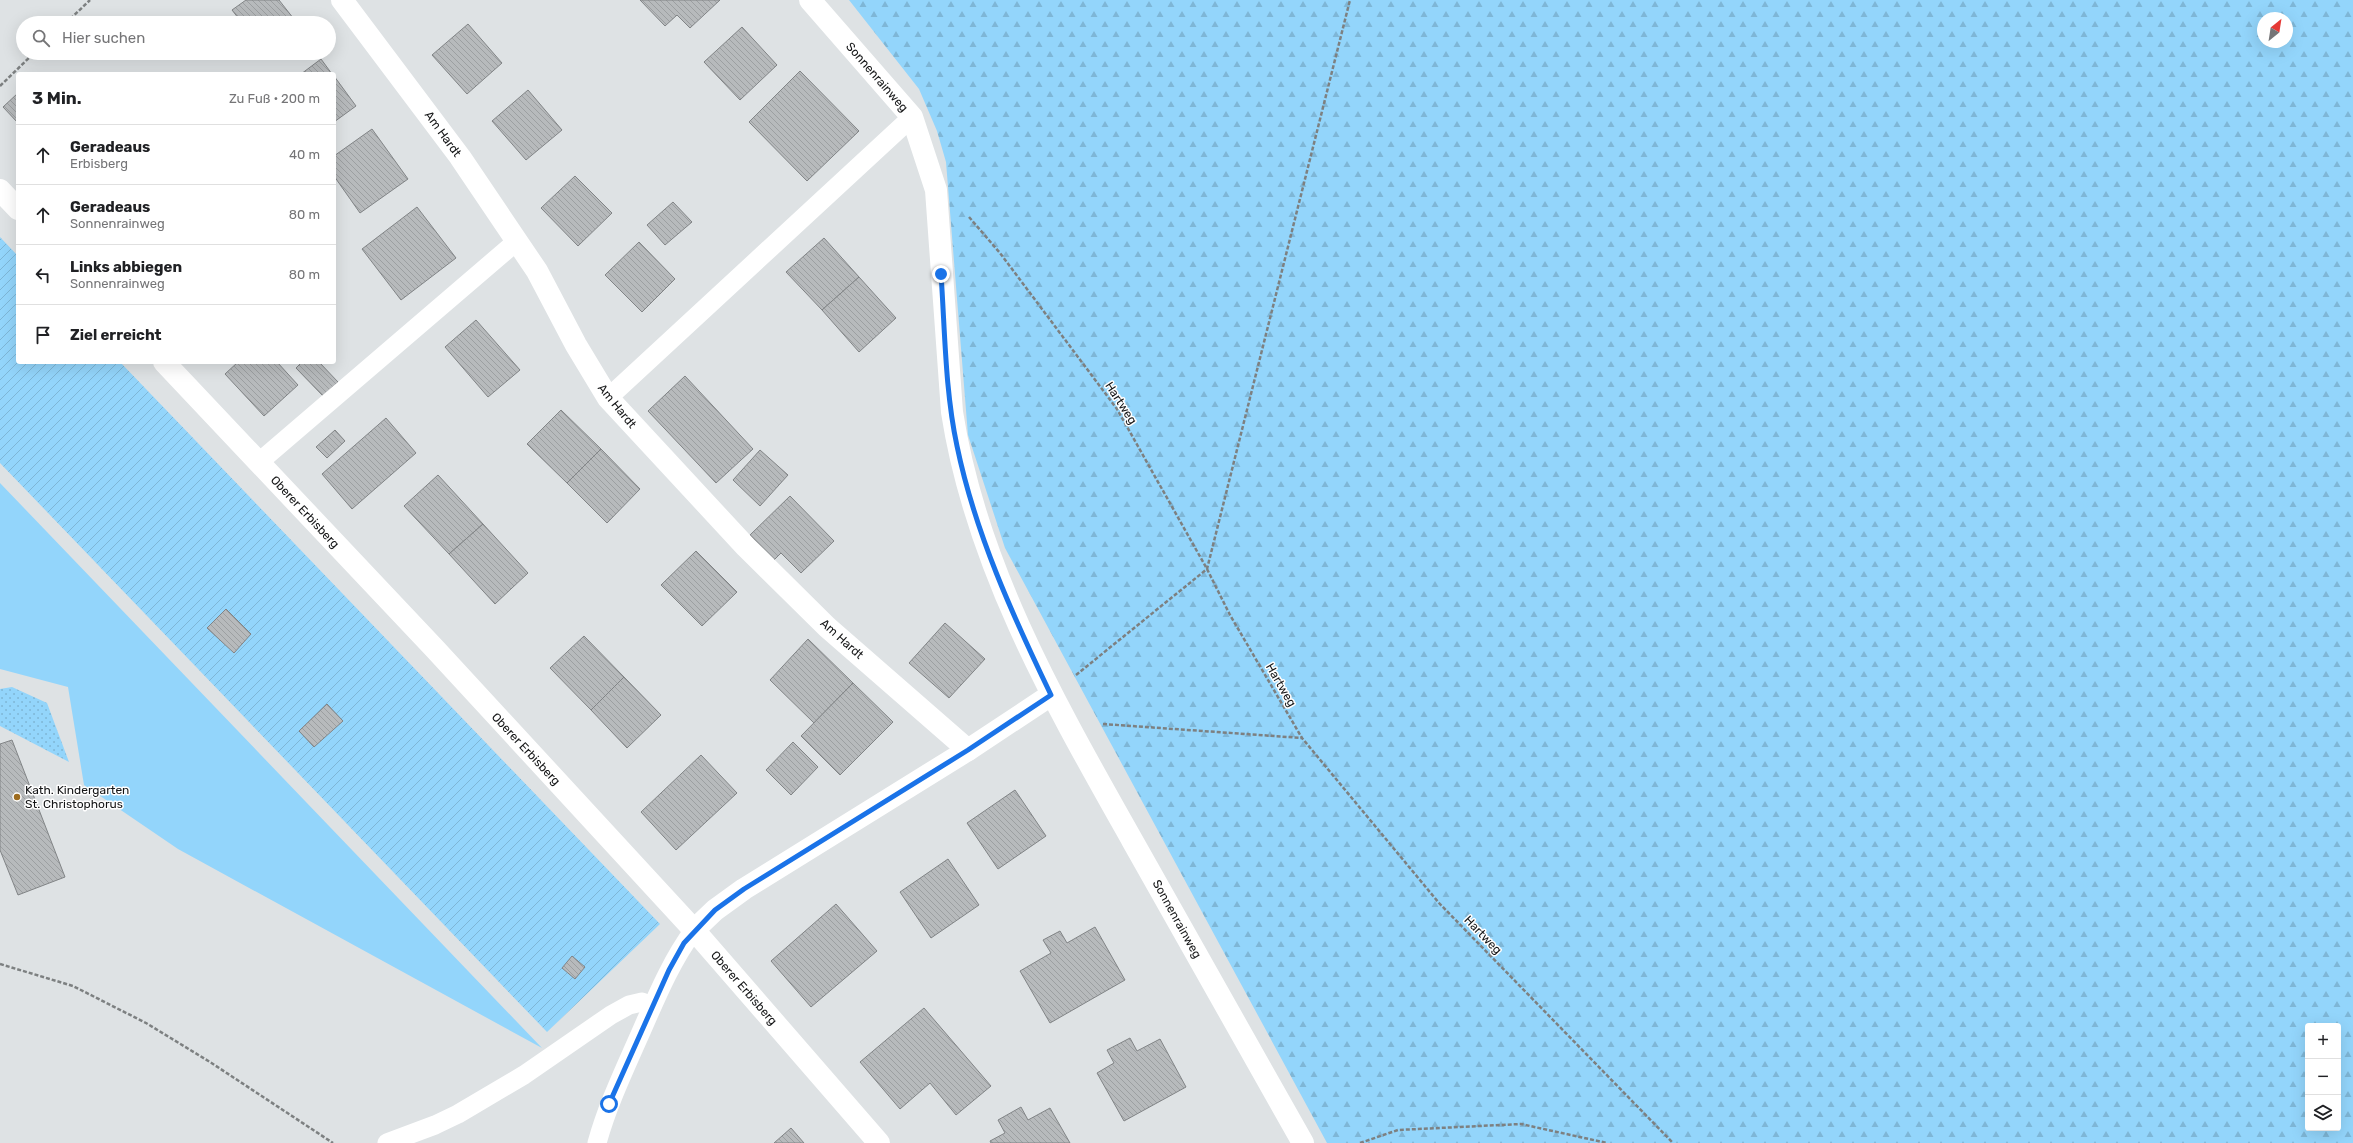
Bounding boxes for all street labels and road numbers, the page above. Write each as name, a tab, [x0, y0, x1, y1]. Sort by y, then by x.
street label: Sonnenrainweg	[843, 39, 911, 115]
street label: Am Hardt	[422, 108, 464, 160]
street label: Hartweg	[1102, 379, 1140, 427]
street label: Am Hardt	[595, 381, 639, 431]
street label: Oberer Erbisberg	[268, 473, 342, 551]
street label: Am Hardt	[818, 616, 867, 662]
street label: Hartweg	[1263, 661, 1299, 709]
street label: Oberer Erbisberg	[489, 710, 563, 788]
street label: Sonnenrainweg	[1150, 877, 1204, 961]
street label: Hartweg	[1461, 913, 1505, 957]
street label: Oberer Erbisberg	[708, 948, 780, 1028]

